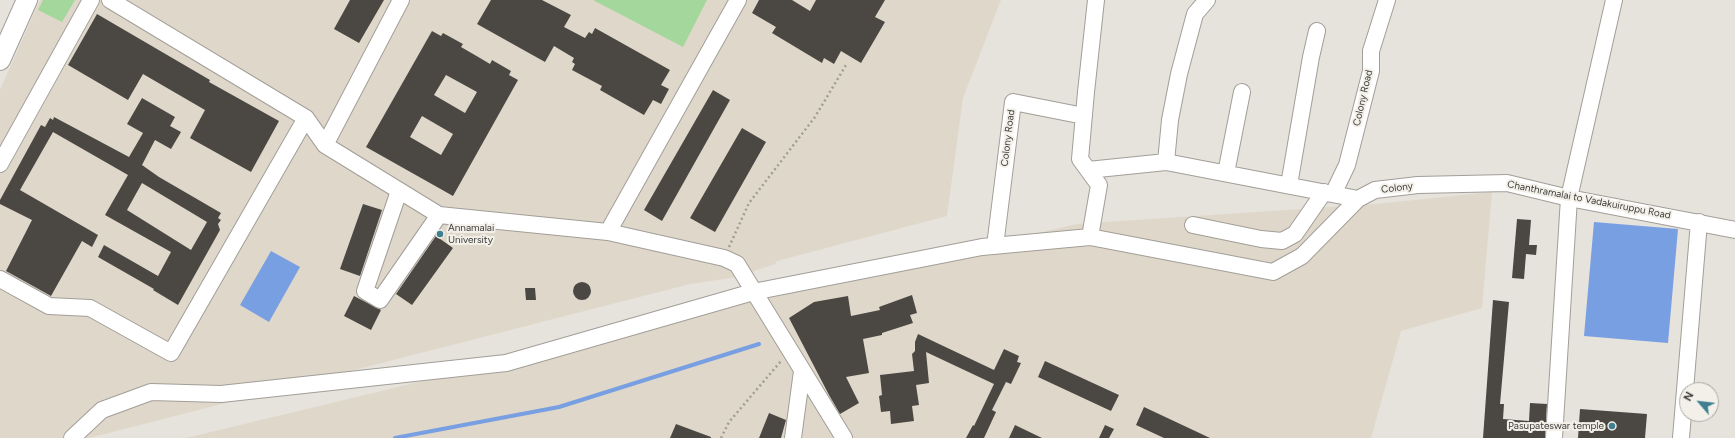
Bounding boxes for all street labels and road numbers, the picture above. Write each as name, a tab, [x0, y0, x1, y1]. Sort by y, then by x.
street label: Colony Road	[1351, 69, 1375, 127]
street label: Colony Road	[999, 109, 1017, 167]
street label: Chanthramalai to Vadakuiruppu Road	[1506, 178, 1672, 222]
street label: Colony	[1380, 180, 1414, 196]

